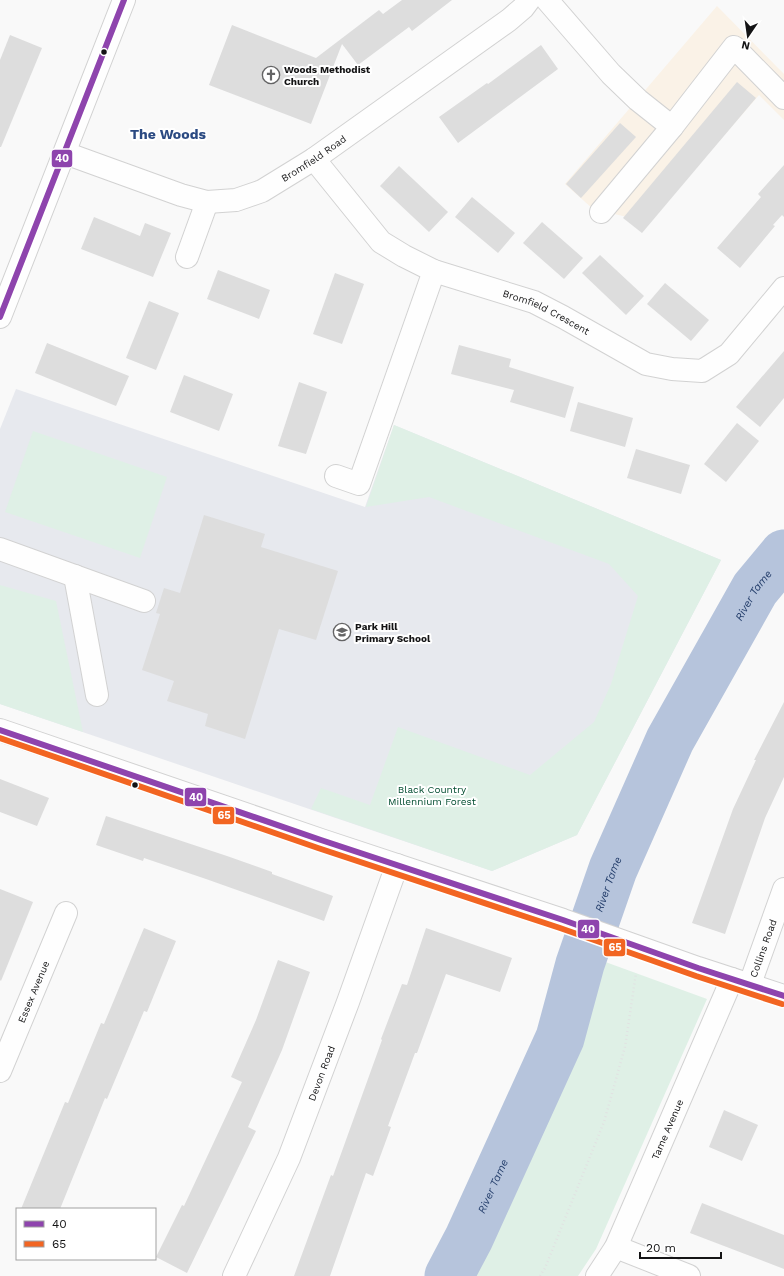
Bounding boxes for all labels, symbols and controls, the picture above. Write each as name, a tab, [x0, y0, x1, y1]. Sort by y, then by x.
north arrow	[728, 16, 768, 56]
text: N	[740, 38, 751, 53]
unlabelled marker	[99, 47, 109, 57]
place label: Woods Methodist Church	[284, 64, 371, 87]
church icon: Woods Methodist Church	[261, 65, 281, 85]
district label: The Woods	[130, 126, 206, 142]
street label: Bromfield Road	[279, 133, 348, 183]
line badge: 40	[51, 149, 73, 168]
text: 40	[55, 152, 69, 165]
street label: Bromfield Crescent	[502, 287, 592, 337]
water label: River Tame	[732, 567, 775, 623]
place label: Park Hill Primary School	[355, 621, 431, 644]
school or university icon: Park Hill Primary School	[332, 622, 352, 642]
unlabelled marker	[130, 780, 140, 790]
park label: Black Country Millennium Forest	[388, 784, 477, 807]
line badge: 40	[184, 787, 207, 807]
text: 40	[189, 791, 203, 804]
line badge: 65	[212, 806, 235, 825]
text: 65	[217, 809, 231, 822]
water label: River Tame	[592, 854, 624, 914]
street label: Collins Road	[747, 918, 778, 979]
line badge: 40	[577, 919, 600, 939]
text: 40	[581, 923, 595, 936]
line badge: 65	[603, 938, 626, 957]
text: 65	[608, 941, 622, 954]
street label: Essex Avenue	[15, 959, 51, 1024]
street label: Devon Road	[306, 1044, 337, 1102]
street label: Tame Avenue	[649, 1097, 685, 1161]
water label: River Tame	[475, 1157, 511, 1215]
legend	[16, 1208, 156, 1260]
text: 40	[52, 1217, 67, 1231]
scale bar	[640, 1234, 721, 1260]
text: 65	[52, 1237, 66, 1251]
text: 20 m	[646, 1241, 676, 1255]

